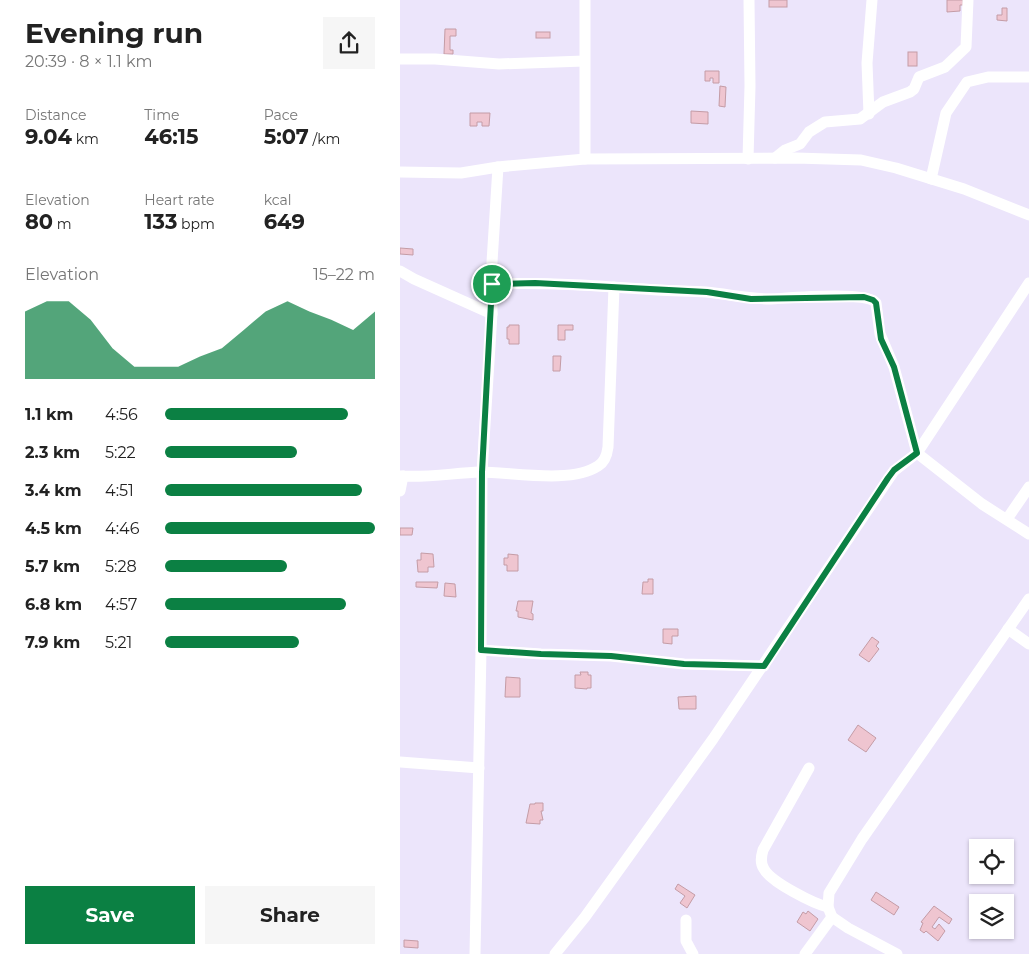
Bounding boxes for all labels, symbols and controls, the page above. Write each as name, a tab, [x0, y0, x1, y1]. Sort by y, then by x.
text: Evening run	[25, 16, 203, 50]
button: share	[323, 17, 375, 69]
text: 20:39 · 8 × 1.1 km	[25, 52, 152, 71]
text: Distance	[25, 106, 87, 124]
text: Time	[144, 106, 179, 124]
text: Pace	[264, 106, 298, 124]
text: 9.04	[25, 124, 72, 149]
text: 46:15	[144, 124, 198, 149]
text: 5:07	[264, 124, 309, 149]
text: km	[72, 130, 99, 148]
text: /km	[309, 130, 340, 148]
text: Elevation	[25, 191, 90, 209]
text: Heart rate	[144, 191, 215, 209]
text: kcal	[264, 191, 292, 209]
text: 80	[25, 209, 53, 234]
text: 133	[144, 209, 177, 234]
text: 649	[264, 209, 305, 234]
text: m	[53, 215, 72, 233]
text: bpm	[177, 215, 215, 233]
pin	[471, 263, 513, 305]
text: Elevation	[25, 265, 99, 284]
text: 15–22 m	[313, 265, 375, 284]
icon: arrive	[478, 270, 506, 298]
text: 1.1 km	[25, 405, 73, 424]
text: 4:56	[105, 405, 138, 424]
text: 2.3 km	[25, 443, 80, 462]
text: 5:22	[105, 443, 136, 462]
text: 3.4 km	[25, 481, 81, 500]
text: 4:51	[105, 481, 134, 500]
text: 4.5 km	[25, 519, 82, 538]
text: 4:46	[105, 519, 139, 538]
text: 5.7 km	[25, 557, 80, 576]
text: 5:28	[105, 557, 137, 576]
text: 6.8 km	[25, 595, 82, 614]
text: 4:57	[105, 595, 137, 614]
text: 7.9 km	[25, 633, 80, 652]
text: 5:21	[105, 633, 132, 652]
map controls	[969, 839, 1014, 939]
button: locate	[969, 839, 1014, 884]
button: Save	[25, 886, 195, 944]
button: Share	[205, 886, 375, 944]
button: layers	[969, 894, 1014, 939]

